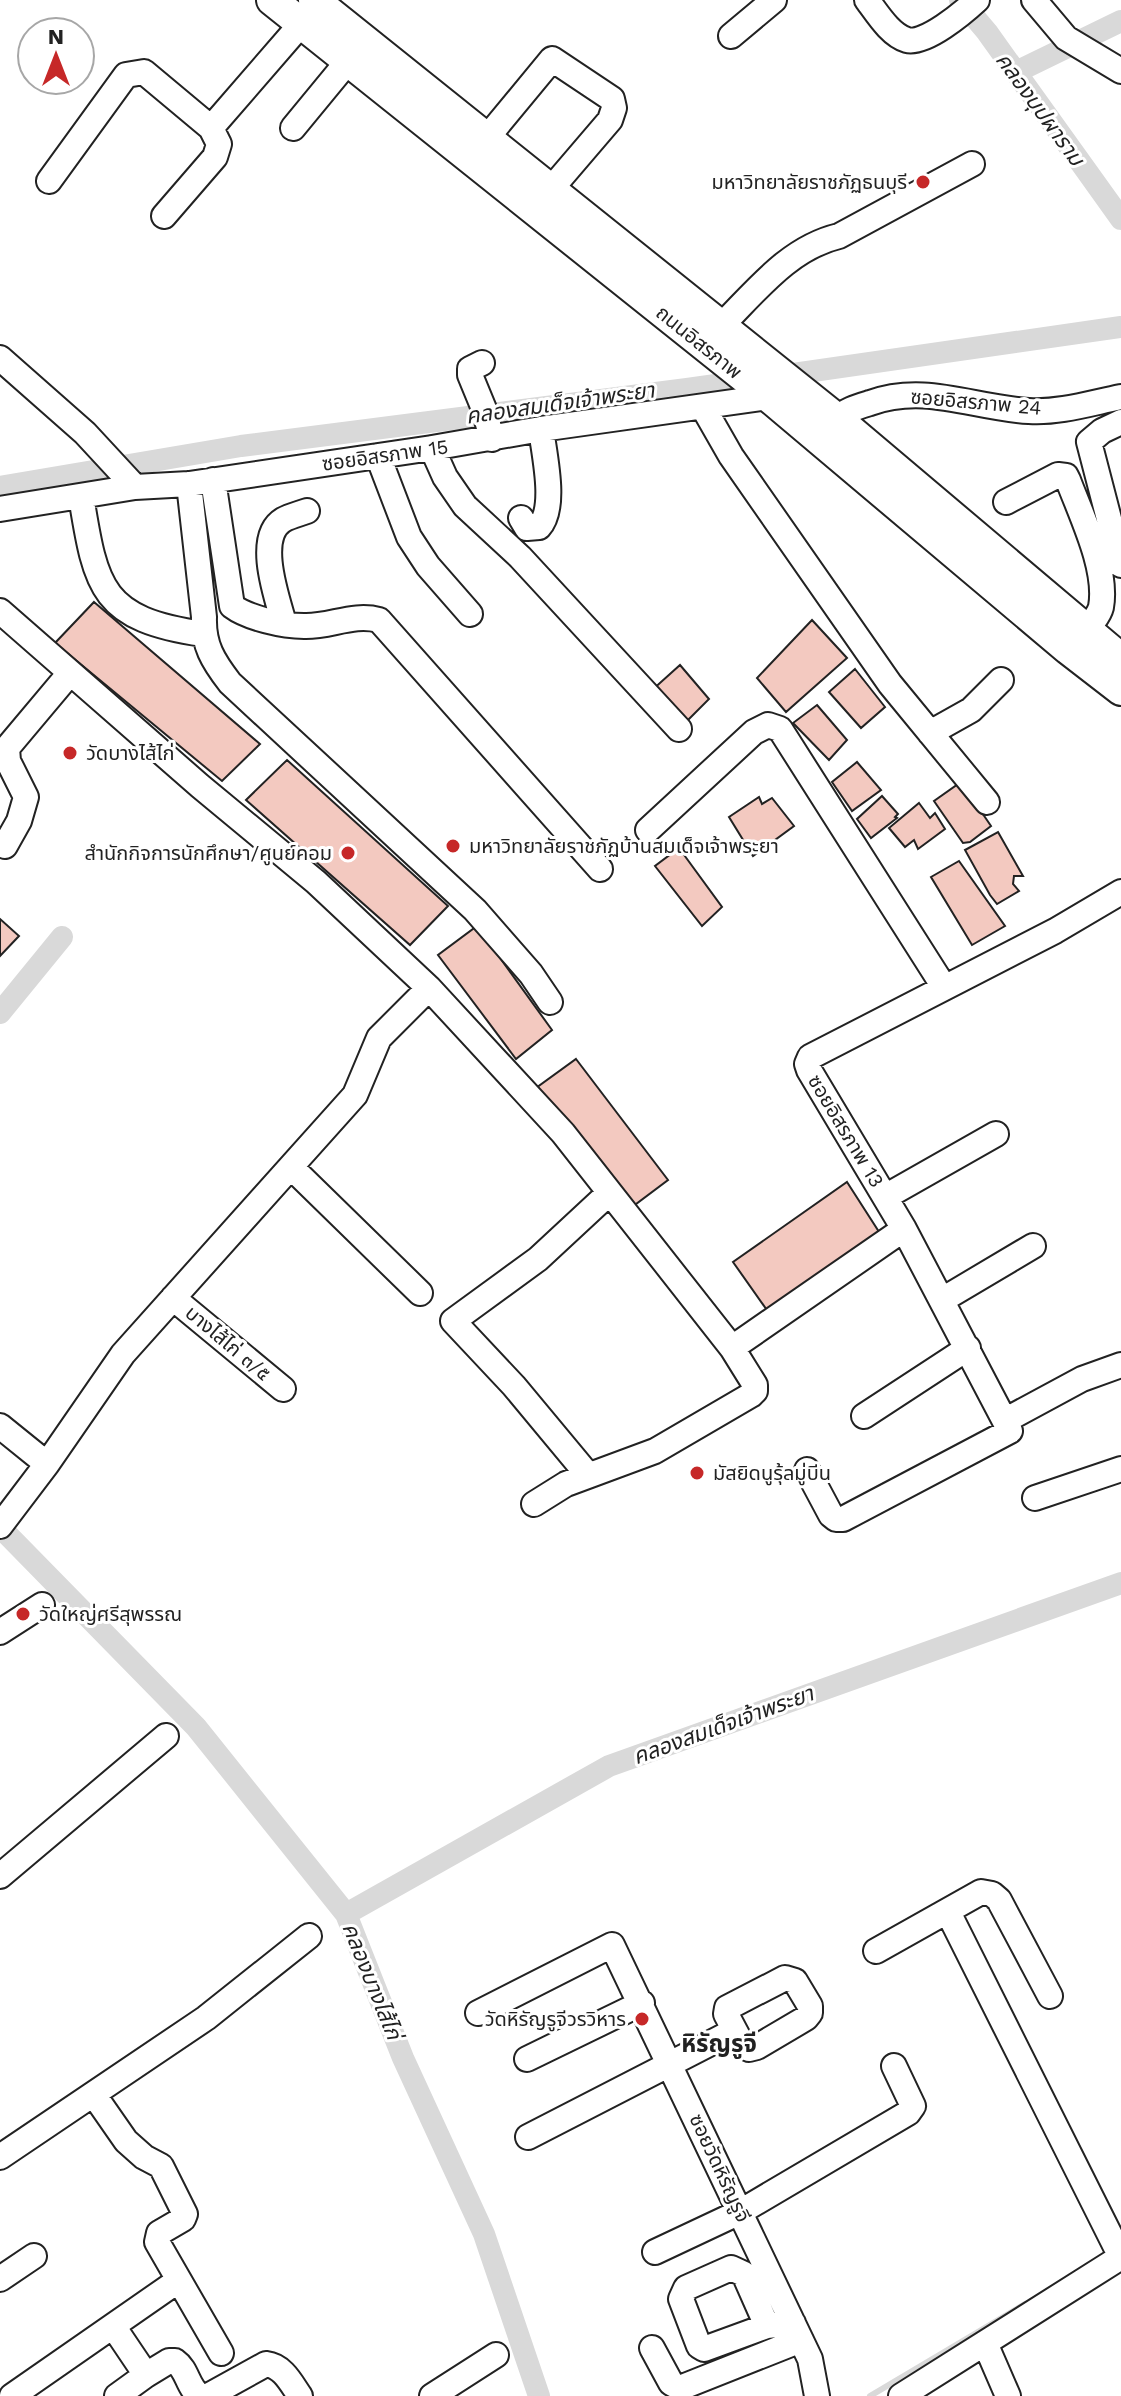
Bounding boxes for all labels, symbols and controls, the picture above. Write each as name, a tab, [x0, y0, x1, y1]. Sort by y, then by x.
north arrow	[16, 16, 96, 96]
text: N	[48, 24, 64, 49]
water label: คลองบุปผาราม	[990, 48, 1090, 172]
place label: มหาวิทยาลัยราชภัฏธนบุรี	[712, 170, 907, 194]
marker: มหาวิทยาลัยราชภัฏธนบุรี	[914, 173, 932, 191]
street label: ถนนอิสรภาพ	[651, 300, 747, 384]
water label: คลองสมเด็จเจ้าพระยา	[464, 377, 657, 429]
street label: ซอยอิสรภาพ 24	[910, 384, 1042, 420]
street label: ซอยอิสรภาพ 15	[320, 434, 450, 476]
place label: วัดบางไส้ไก่	[86, 741, 175, 765]
marker: วัดบางไส้ไก่	[61, 744, 79, 762]
place label: มหาวิทยาลัยราชภัฏบ้านสมเด็จเจ้าพระยา	[469, 834, 779, 858]
marker: มหาวิทยาลัยราชภัฏบ้านสมเด็จเจ้าพระยา	[444, 837, 462, 855]
place label: สำนักกิจการนักศึกษา/ศูนย์คอม	[84, 841, 332, 866]
marker: สำนักกิจการนักศึกษา/ศูนย์คอม	[339, 844, 357, 862]
street label: ซอยอิสรภาพ 13	[803, 1070, 889, 1192]
street label: บางไส้ไก่ ๓/๕	[180, 1300, 276, 1386]
place label: มัสยิดนูรุ้ลมู่บีน	[713, 1461, 831, 1486]
marker: มัสยิดนูรุ้ลมู่บีน	[688, 1464, 706, 1482]
place label: วัดใหญ่ศรีสุพรรณ	[39, 1602, 182, 1626]
marker: วัดใหญ่ศรีสุพรรณ	[14, 1605, 32, 1623]
water label: คลองสมเด็จเจ้าพระยา	[629, 1680, 818, 1769]
water label: คลองบางไส้ไก่	[337, 1919, 408, 2046]
place label: วัดหิรัญรูจีวรวิหาร	[485, 2007, 626, 2032]
marker: วัดหิรัญรูจีวรวิหาร	[633, 2010, 651, 2028]
district label: หิรัญรูจี	[681, 2030, 757, 2059]
street label: ซอยวัดหิรัญรูจี	[684, 2110, 756, 2226]

